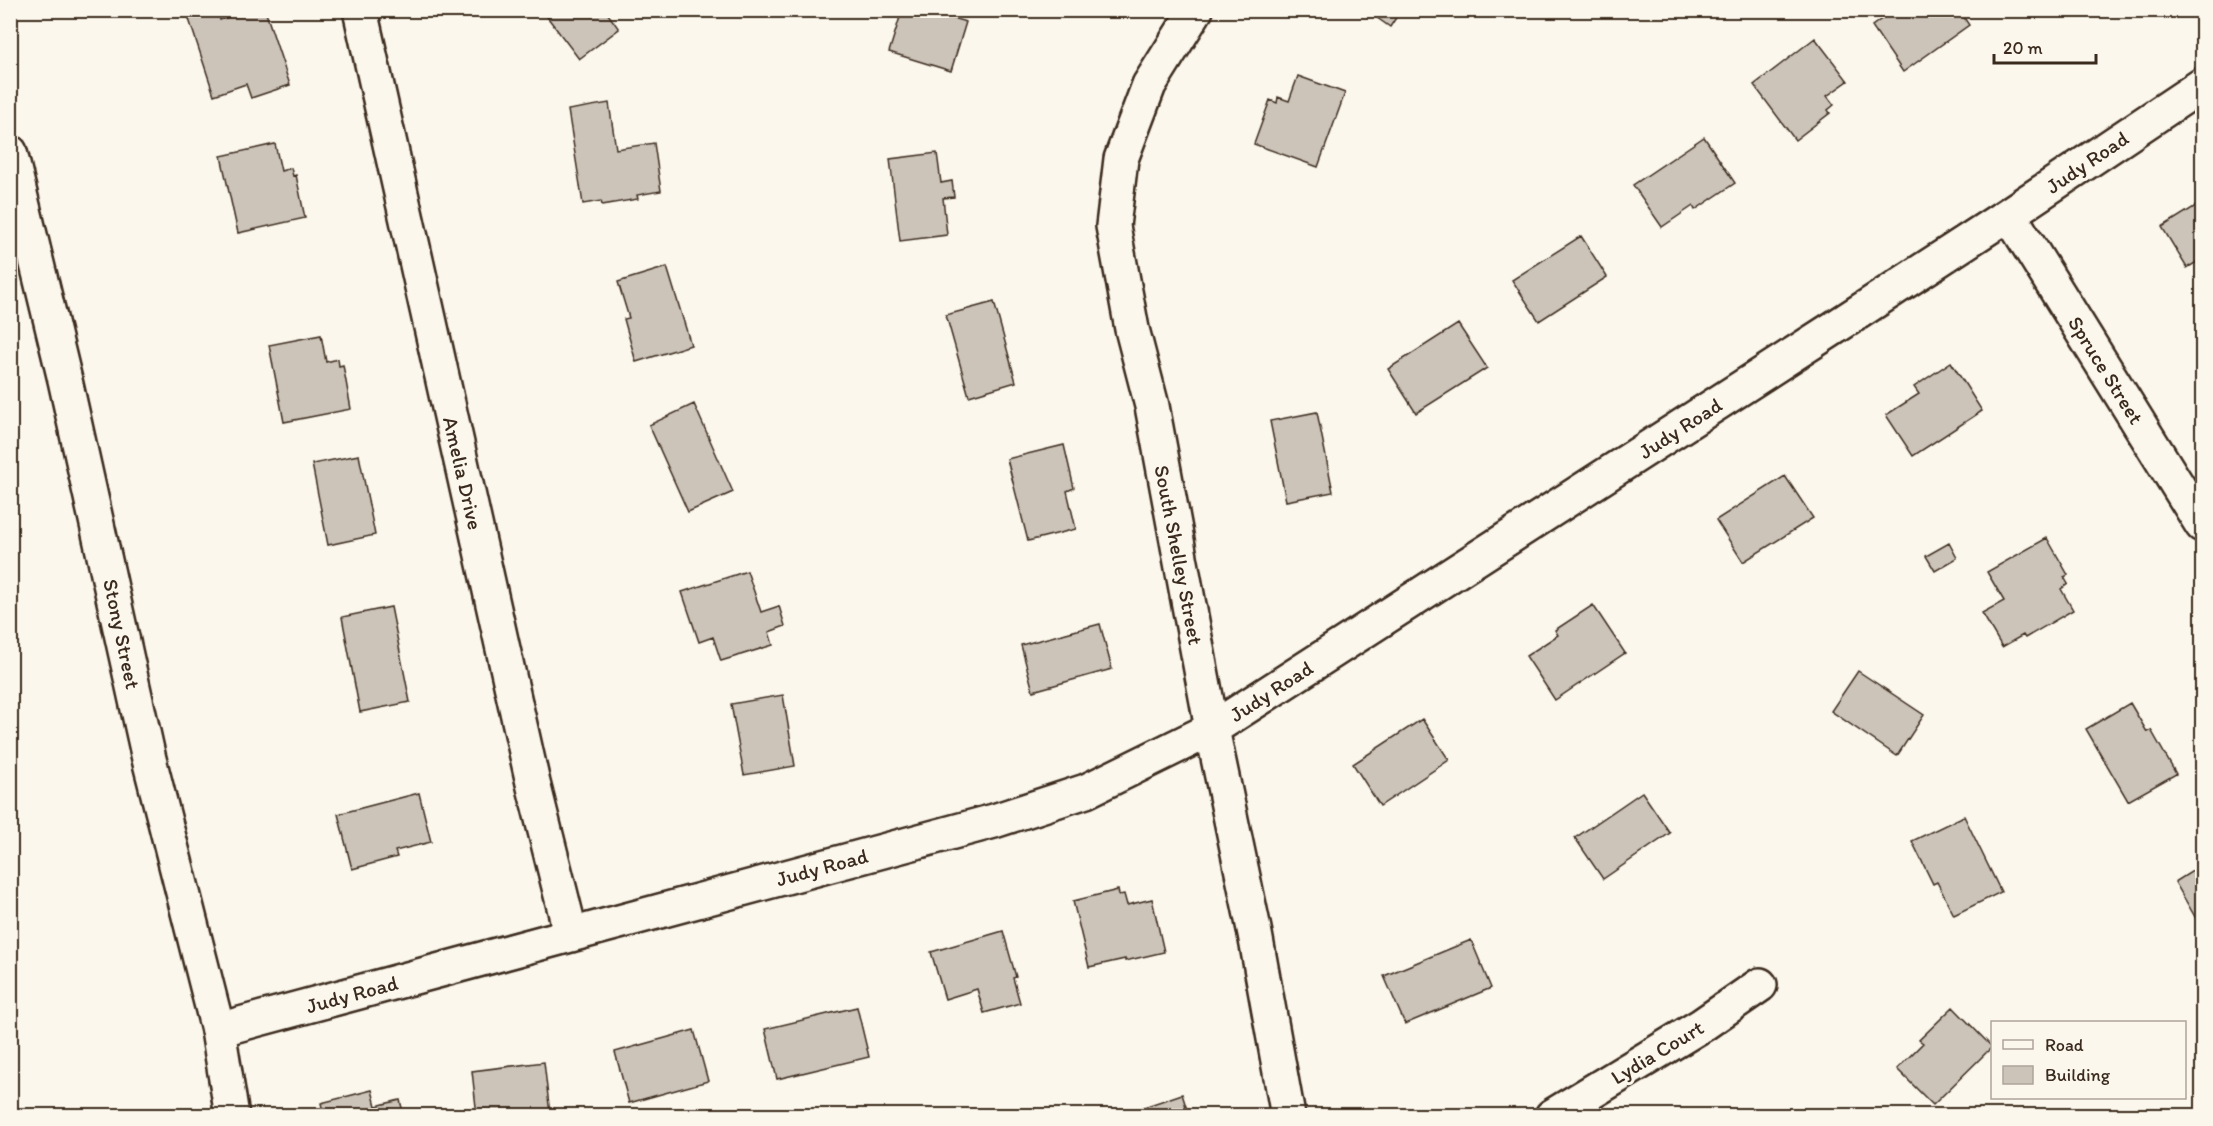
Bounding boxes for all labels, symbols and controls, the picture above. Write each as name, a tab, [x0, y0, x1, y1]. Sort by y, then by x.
scale bar	[1994, 27, 2096, 65]
text: 20 m	[2003, 37, 2043, 59]
street label: Judy Road	[2041, 125, 2133, 199]
street label: Spruce Street	[2063, 311, 2149, 429]
street label: Judy Road	[1634, 392, 1727, 464]
street label: Amelia Drive	[438, 414, 488, 532]
street label: South Shelley Street	[1149, 463, 1209, 647]
street label: Stony Street	[98, 577, 146, 691]
street label: Judy Road	[1225, 655, 1318, 727]
street label: Judy Road	[773, 843, 871, 891]
street label: Judy Road	[303, 970, 401, 1018]
street label: Lydia Court	[1606, 1015, 1708, 1089]
legend	[1991, 1021, 2186, 1099]
text: Road	[2045, 1034, 2084, 1056]
text: Building	[2045, 1064, 2111, 1086]

